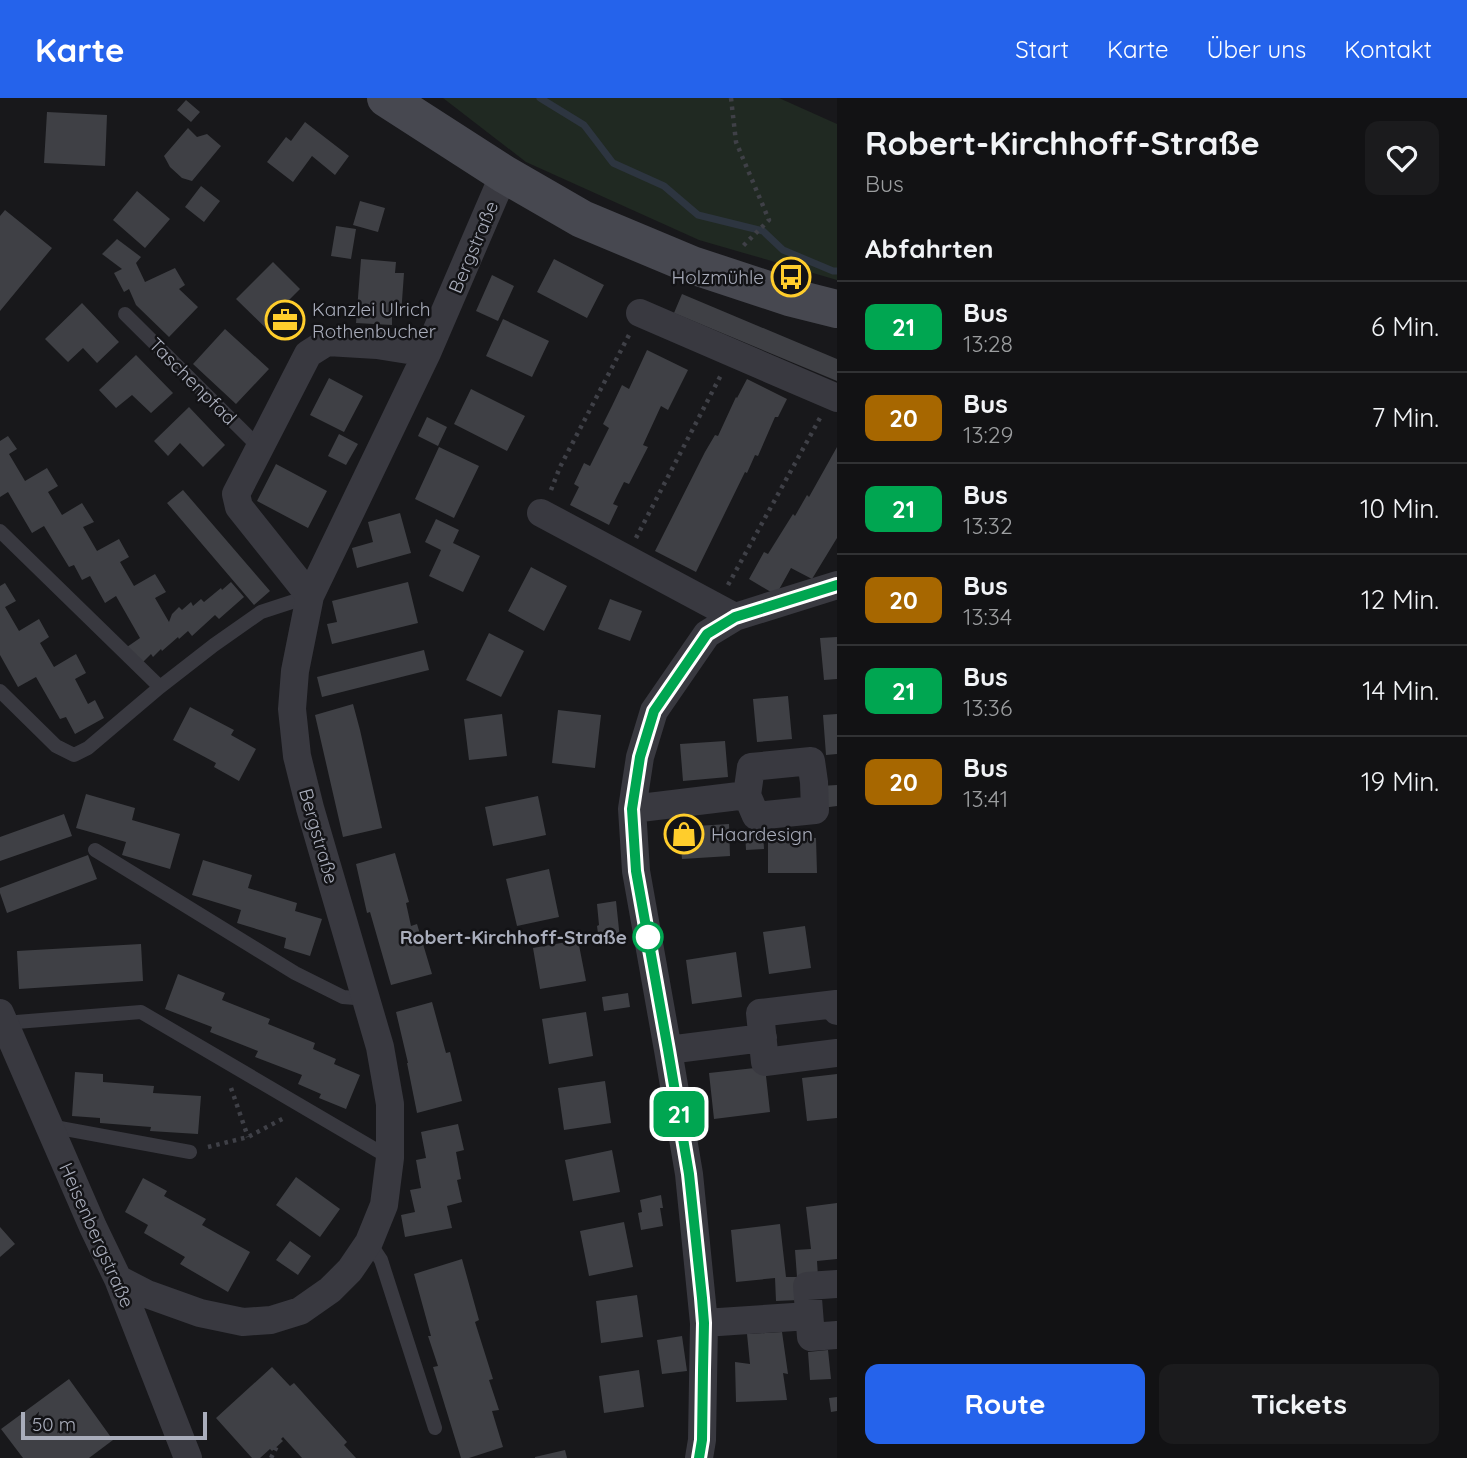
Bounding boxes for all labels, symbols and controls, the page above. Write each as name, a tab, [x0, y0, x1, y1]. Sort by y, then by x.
text: Karte	[35, 29, 124, 70]
text: Start	[1015, 34, 1069, 64]
text: Karte	[1107, 34, 1168, 64]
text: Über uns	[1206, 34, 1306, 64]
text: Kontakt	[1344, 34, 1432, 64]
button: heart	[1365, 121, 1439, 195]
text: Robert-Kirchhoff-Straße	[865, 122, 1260, 163]
text: Bus	[865, 169, 904, 198]
street label: Bergstraße	[443, 197, 503, 297]
text: Abfahrten	[865, 232, 994, 265]
bus stop icon: Holzmühle	[770, 256, 812, 298]
place label: Holzmühle	[672, 265, 764, 289]
text: Bus	[963, 296, 1008, 329]
place label: Kanzlei Ulrich Rothenbucher	[312, 297, 437, 343]
office icon: Kanzlei Ulrich Rothenbucher	[264, 299, 306, 341]
text: 6 Min.	[1371, 310, 1439, 343]
text: 21	[892, 312, 915, 342]
text: 13:28	[963, 329, 1013, 358]
street label: Taschenpfad	[144, 332, 242, 430]
text: Bus	[963, 387, 1008, 420]
text: 7 Min.	[1372, 401, 1439, 434]
text: 20	[889, 403, 918, 433]
text: 13:29	[963, 420, 1013, 449]
text: Bus	[963, 478, 1008, 511]
text: 10 Min.	[1360, 492, 1439, 525]
text: 21	[892, 494, 915, 524]
text: 13:32	[963, 511, 1013, 540]
text: Bus	[963, 569, 1008, 602]
text: 12 Min.	[1361, 583, 1439, 616]
text: 20	[889, 585, 918, 615]
text: 13:34	[963, 602, 1012, 631]
text: Bus	[963, 660, 1008, 693]
text: 14 Min.	[1362, 674, 1439, 707]
text: 21	[892, 676, 915, 706]
text: 13:36	[963, 693, 1012, 722]
text: Bus	[963, 751, 1008, 784]
text: 19 Min.	[1361, 765, 1439, 798]
text: 20	[889, 767, 918, 797]
text: 13:41	[963, 784, 1008, 813]
street label: Bergstraße	[294, 786, 344, 886]
shop icon: Haardesign	[663, 813, 705, 855]
place label: Haardesign	[711, 822, 813, 846]
marker: Robert-Kirchhoff-Straße	[633, 922, 663, 952]
place label: Robert-Kirchhoff-Straße	[400, 925, 627, 949]
line badge: 21	[648, 1091, 710, 1137]
text: 21	[668, 1099, 691, 1129]
street label: Heisenbergstraße	[54, 1159, 140, 1311]
button: Route	[865, 1364, 1145, 1444]
button: Tickets	[1159, 1364, 1439, 1444]
scale bar	[21, 1409, 206, 1441]
text: 50 m	[32, 1412, 76, 1436]

